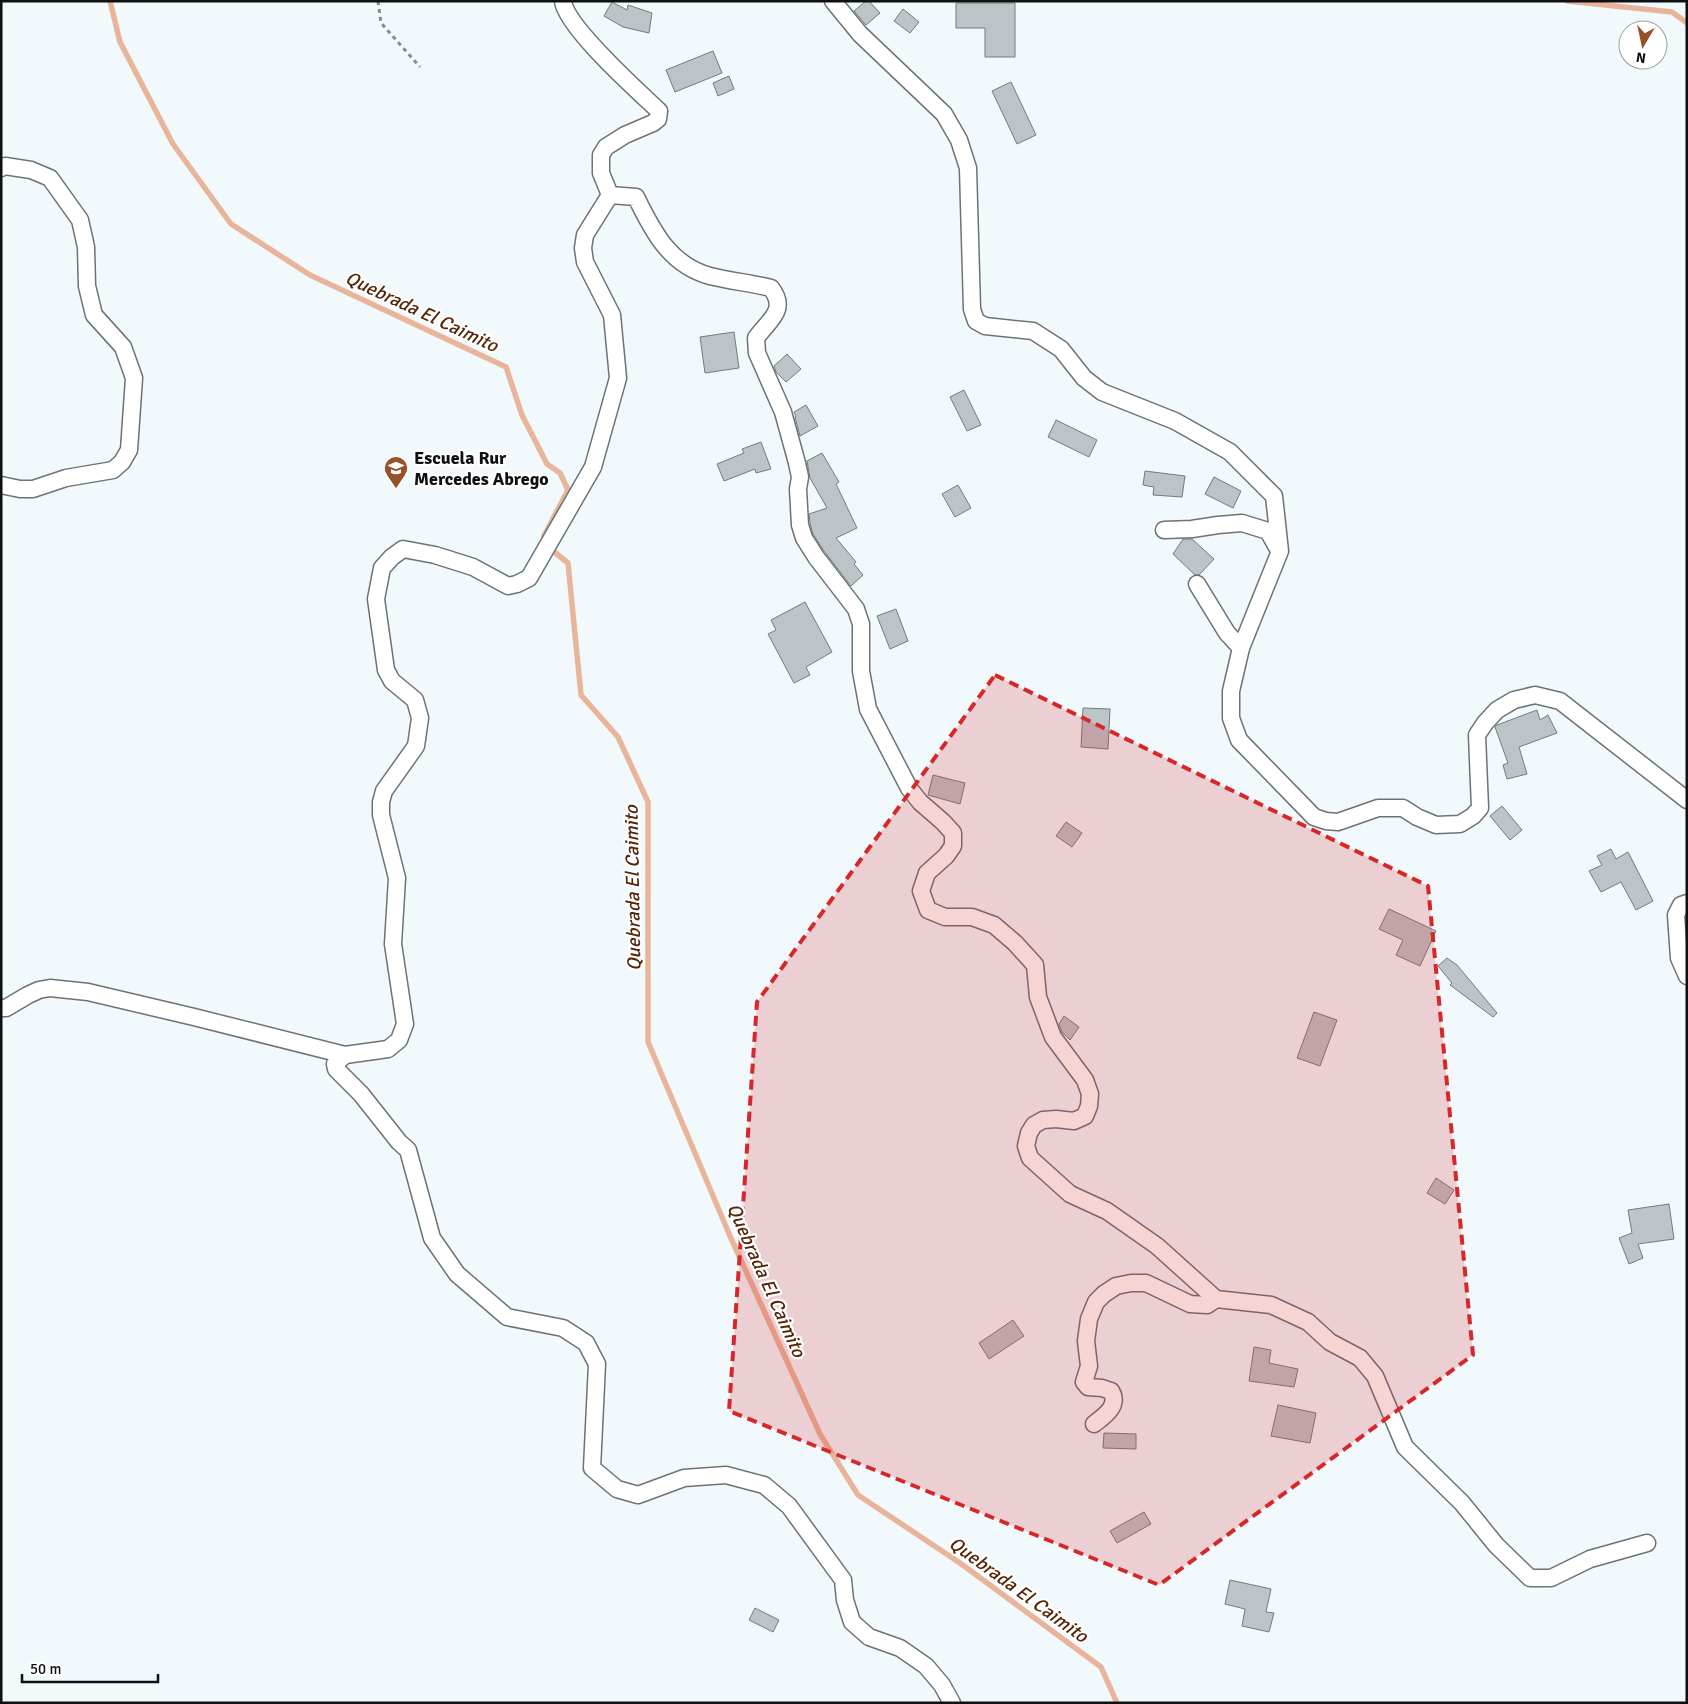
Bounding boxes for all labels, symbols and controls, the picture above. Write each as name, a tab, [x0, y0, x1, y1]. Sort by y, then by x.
north arrow	[1618, 20, 1668, 70]
text: N	[1635, 48, 1647, 67]
water label: Quebrada El Caimito	[341, 266, 503, 358]
place label: Escuela Rur Mercedes Abrego	[414, 447, 549, 490]
school or university icon: Escuela Rur Mercedes Abrego	[383, 455, 409, 489]
water label: Quebrada El Caimito	[620, 804, 646, 971]
water label: Quebrada El Caimito	[721, 1200, 811, 1362]
water label: Quebrada El Caimito	[944, 1531, 1093, 1649]
scale bar	[22, 1652, 159, 1684]
text: 50 m	[30, 1660, 61, 1678]

